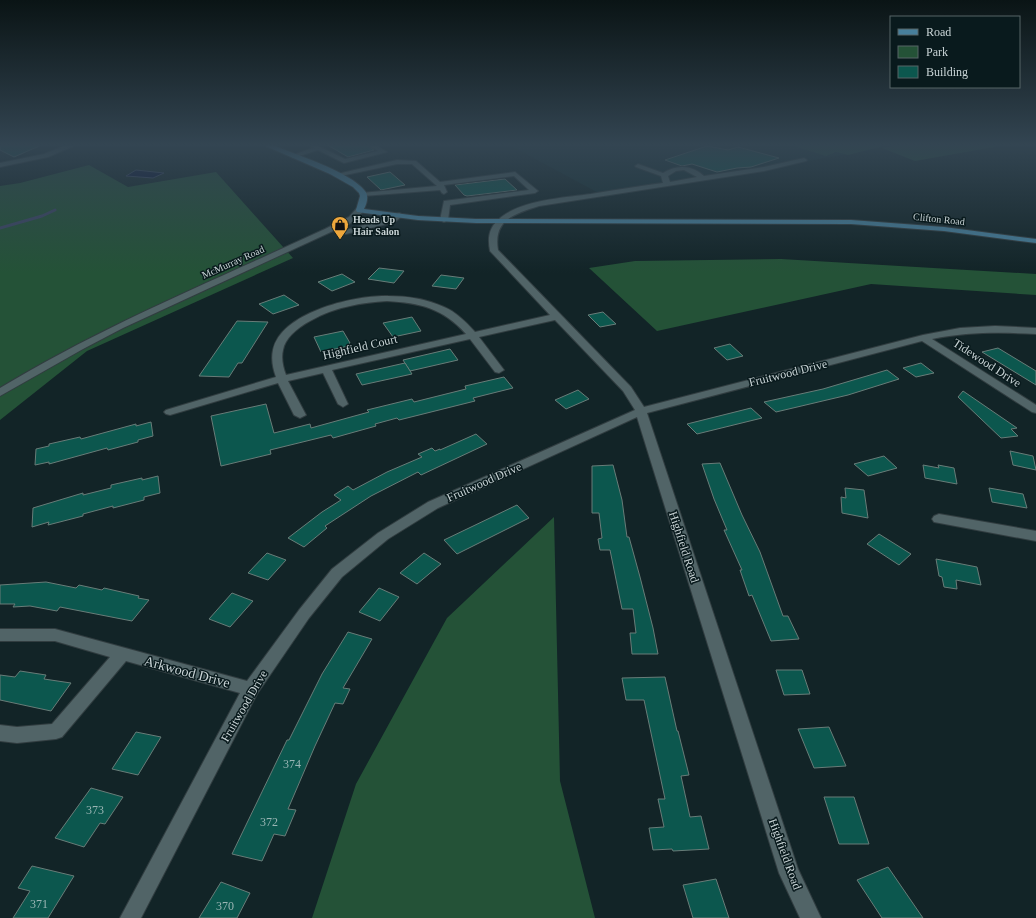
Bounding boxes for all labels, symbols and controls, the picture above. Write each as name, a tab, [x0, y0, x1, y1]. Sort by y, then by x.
legend	[890, 16, 1020, 88]
text: Road	[926, 25, 951, 39]
text: Park	[926, 45, 948, 59]
text: Building	[926, 65, 968, 79]
street label: Clifton Road	[913, 211, 965, 227]
place label: Heads Up Hair Salon	[353, 214, 400, 237]
shop icon: Heads Up Hair Salon	[330, 215, 350, 240]
street label: McMurray Road	[200, 243, 266, 281]
street label: Highfield Court	[321, 331, 399, 362]
street label: Tidewood Drive	[950, 336, 1024, 390]
street label: Fruitwood Drive	[747, 356, 829, 390]
street label: Fruitwood Drive	[444, 459, 524, 505]
street label: Highfield Road	[666, 509, 702, 585]
street label: Arkwood Drive	[142, 653, 232, 691]
street label: Fruitwood Drive	[218, 668, 270, 744]
house number: 374	[283, 757, 301, 771]
house number: 373	[86, 803, 104, 817]
house number: 372	[260, 815, 278, 829]
street label: Highfield Road	[766, 817, 804, 891]
house number: 371	[30, 897, 48, 911]
house number: 370	[216, 899, 234, 913]

